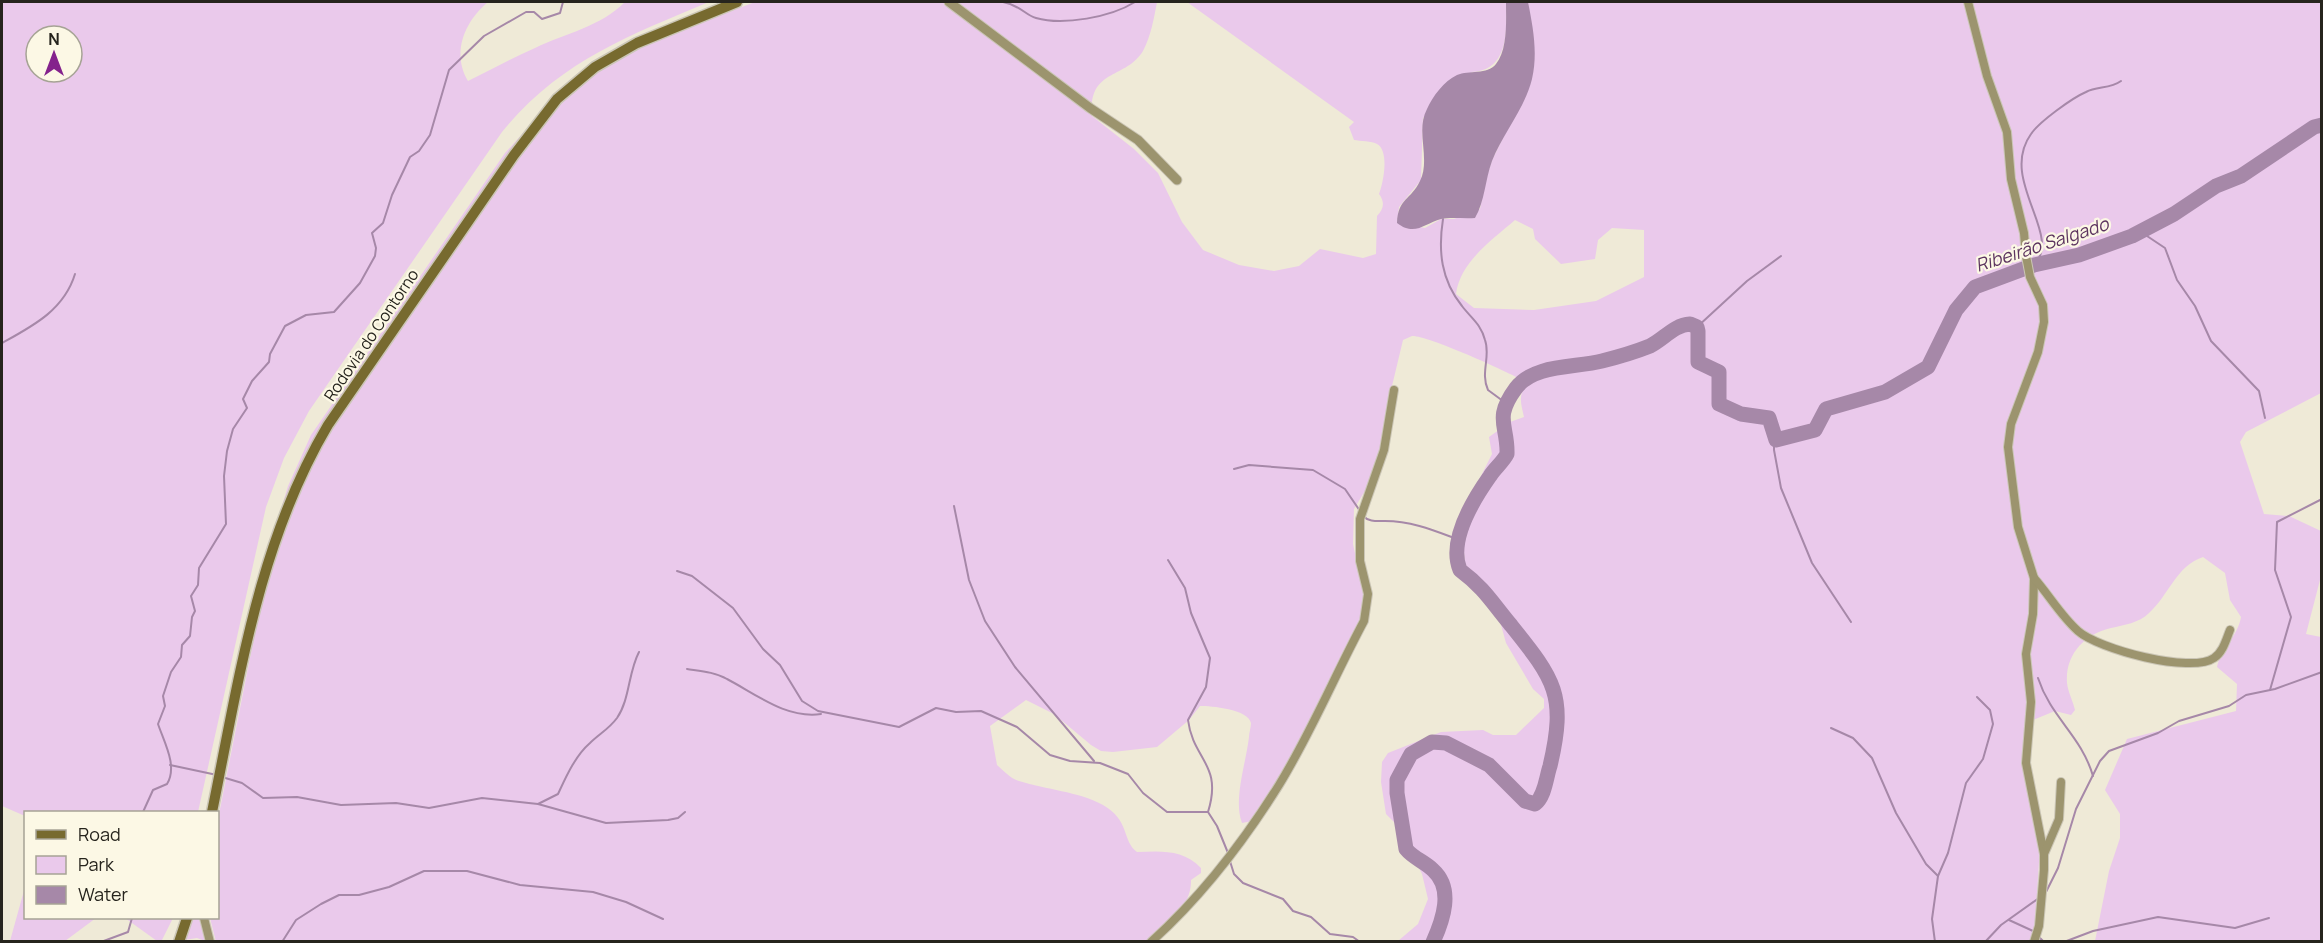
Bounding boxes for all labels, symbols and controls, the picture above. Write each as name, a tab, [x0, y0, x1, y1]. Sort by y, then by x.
north arrow	[24, 24, 84, 84]
text: N	[48, 28, 60, 50]
water label: Ribeirão Salgado	[1972, 211, 2113, 277]
street label: Rodovia do Contorno	[319, 265, 423, 405]
legend	[24, 811, 219, 919]
text: Road	[78, 822, 121, 846]
text: Park	[78, 852, 115, 876]
text: Water	[78, 882, 128, 906]

